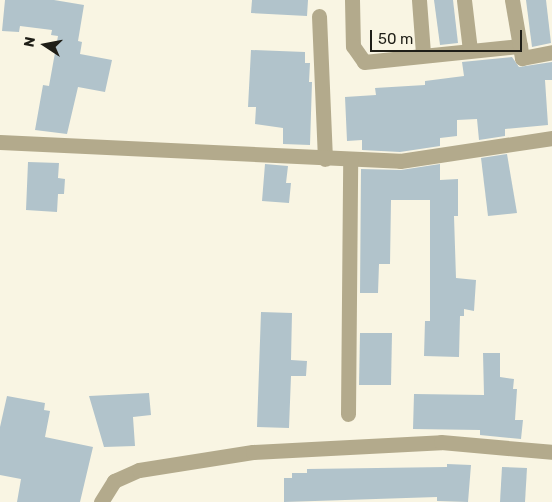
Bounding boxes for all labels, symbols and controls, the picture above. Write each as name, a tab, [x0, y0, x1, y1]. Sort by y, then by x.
north arrow	[20, 20, 70, 70]
scale bar	[372, 20, 524, 52]
text: 50 m	[378, 30, 413, 48]
text: N	[20, 35, 39, 49]

